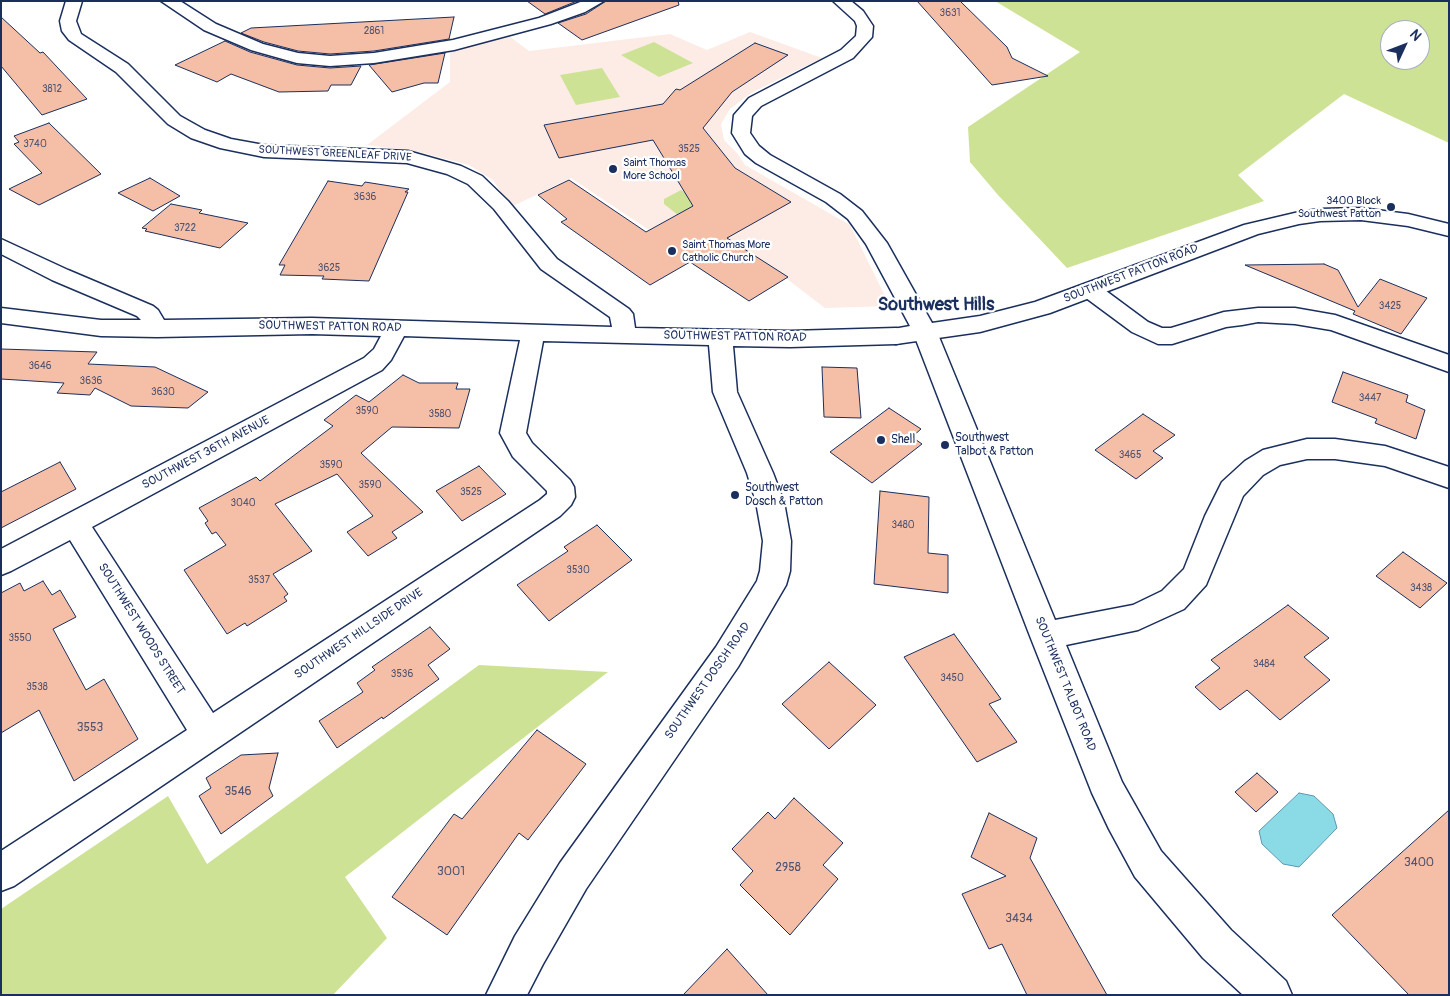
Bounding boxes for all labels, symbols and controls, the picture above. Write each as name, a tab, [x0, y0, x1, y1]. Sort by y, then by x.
house number: 3631	[940, 7, 960, 19]
north arrow	[1380, 20, 1430, 70]
house number: 2861	[364, 25, 384, 37]
text: N	[1406, 26, 1425, 44]
house number: 3812	[42, 83, 62, 95]
house number: 3740	[23, 138, 47, 150]
street label: SOUTHWEST GREENLEAF DRIVE	[258, 143, 412, 165]
house number: 3525	[678, 143, 700, 155]
place label: Saint Thomas More School	[623, 156, 686, 182]
marker: Saint Thomas More School	[607, 163, 619, 175]
house number: 3636	[354, 191, 376, 203]
place label: 3400 Block Southwest Patton	[1298, 194, 1381, 220]
marker: 3400 Block Southwest Patton	[1385, 201, 1397, 213]
house number: 3722	[174, 222, 196, 234]
place label: Saint Thomas More Catholic Church	[682, 238, 770, 264]
street label: SOUTHWEST PATTON ROAD	[1062, 242, 1200, 306]
marker: Saint Thomas More Catholic Church	[666, 245, 678, 257]
house number: 3625	[318, 262, 340, 274]
district label: Southwest Hills	[878, 294, 994, 316]
house number: 3425	[1379, 300, 1401, 312]
street label: SOUTHWEST PATTON ROAD	[258, 319, 402, 335]
street label: SOUTHWEST PATTON ROAD	[663, 329, 807, 345]
house number: 3646	[28, 360, 52, 372]
house number: 3636	[80, 375, 102, 387]
house number: 3630	[151, 386, 175, 398]
house number: 3447	[1359, 392, 1381, 404]
house number: 3590	[356, 405, 378, 417]
house number: 3580	[429, 408, 451, 420]
street label: SOUTHWEST 36TH AVENUE	[140, 413, 272, 493]
place label: Southwest Talbot & Patton	[955, 431, 1033, 459]
place label: Shell	[891, 433, 915, 447]
marker: Shell	[875, 434, 887, 446]
marker: Southwest Talbot & Patton	[939, 439, 951, 451]
house number: 3465	[1119, 449, 1141, 461]
house number: 3590	[320, 459, 342, 471]
house number: 3590	[359, 479, 381, 491]
place label: Southwest Dosch & Patton	[745, 481, 823, 509]
house number: 3525	[460, 486, 482, 498]
marker: Southwest Dosch & Patton	[729, 489, 741, 501]
house number: 3040	[230, 497, 256, 509]
house number: 3480	[891, 519, 915, 531]
street label: SOUTHWEST WOODS STREET	[95, 561, 187, 697]
house number: 3530	[566, 564, 590, 576]
house number: 3537	[248, 574, 270, 586]
house number: 3438	[1410, 582, 1432, 594]
street label: SOUTHWEST HILLSIDE DRIVE	[292, 586, 426, 682]
street label: SOUTHWEST TALBOT ROAD	[1031, 615, 1099, 753]
street label: SOUTHWEST DOSCH ROAD	[662, 620, 754, 742]
house number: 3550	[8, 632, 32, 644]
house number: 3484	[1253, 658, 1275, 670]
house number: 3536	[391, 668, 413, 680]
house number: 3450	[940, 672, 964, 684]
house number: 3538	[26, 681, 48, 693]
house number: 3553	[77, 721, 103, 735]
house number: 3546	[224, 785, 252, 799]
house number: 3400	[1404, 856, 1434, 870]
house number: 2958	[775, 861, 801, 875]
house number: 3001	[437, 865, 465, 879]
house number: 3434	[1005, 912, 1033, 926]

